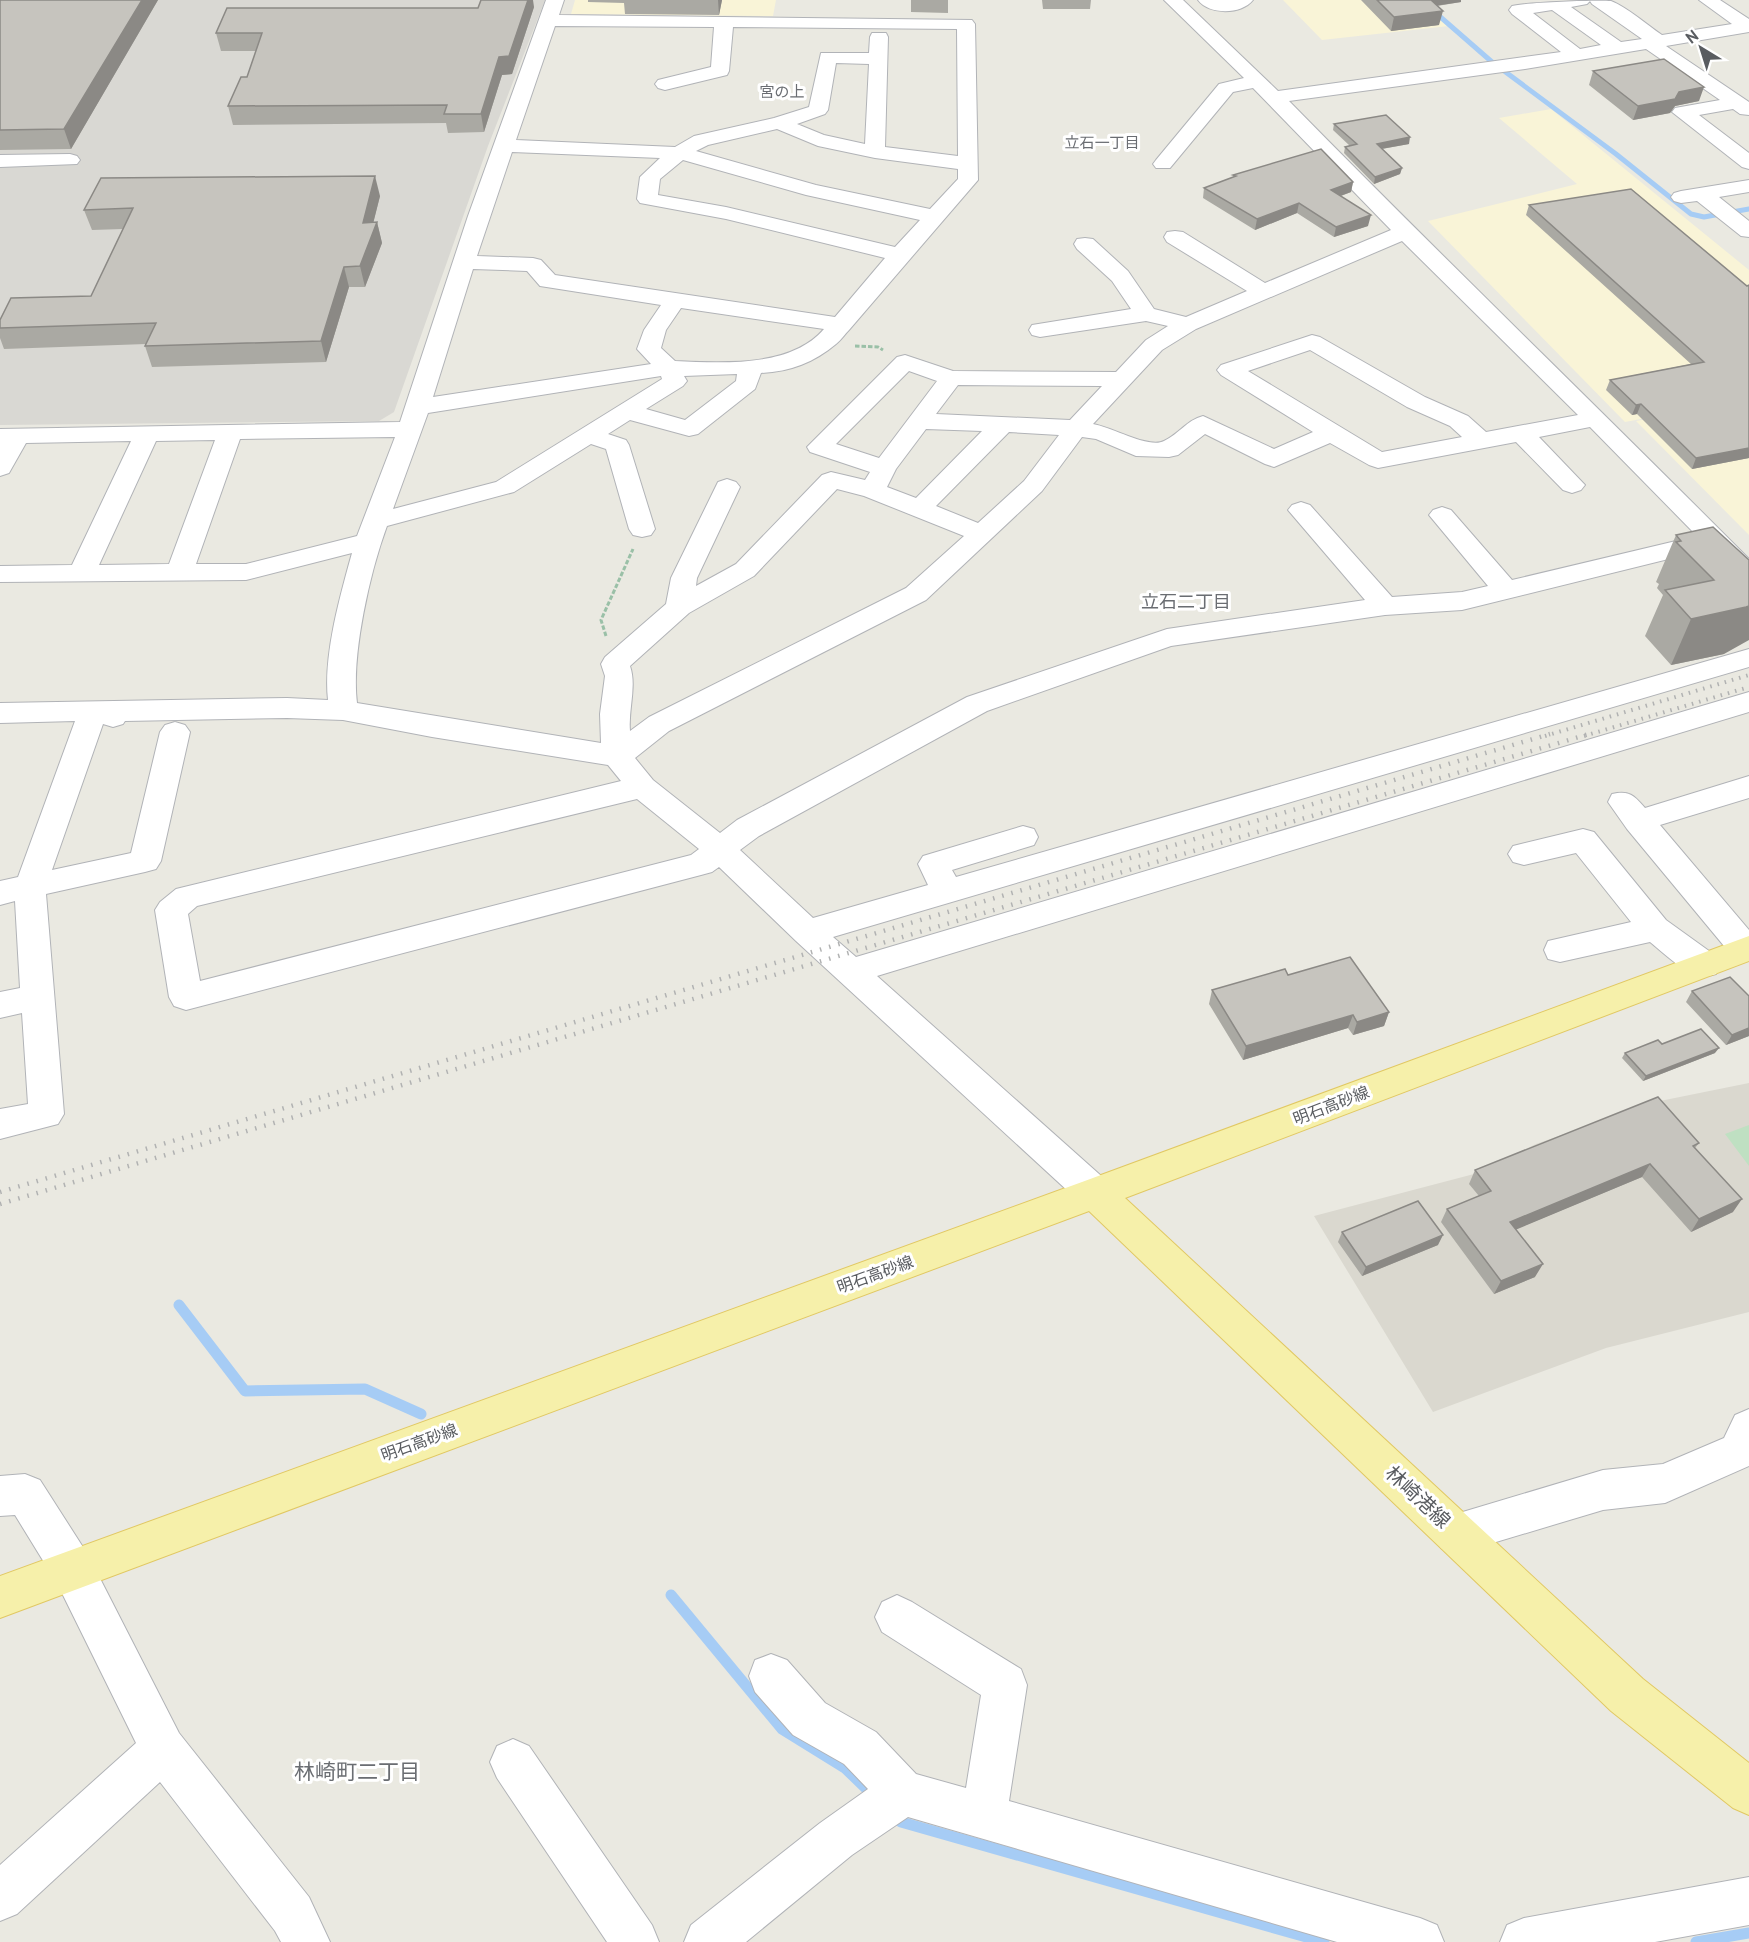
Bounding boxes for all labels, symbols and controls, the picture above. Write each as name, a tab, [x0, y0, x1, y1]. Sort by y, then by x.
north arrow	[1671, 18, 1731, 78]
text: N	[1681, 25, 1702, 47]
district label: 宮の上	[759, 82, 805, 101]
district label: 立石一丁目	[1064, 133, 1140, 152]
district label: 立石二丁目	[1141, 590, 1231, 613]
street label: 明石高砂線	[1290, 1081, 1372, 1129]
street label: 明石高砂線	[834, 1251, 916, 1297]
street label: 明石高砂線	[378, 1419, 460, 1465]
street label: 林崎港線	[1380, 1460, 1456, 1534]
district label: 林崎町二丁目	[294, 1758, 420, 1785]

